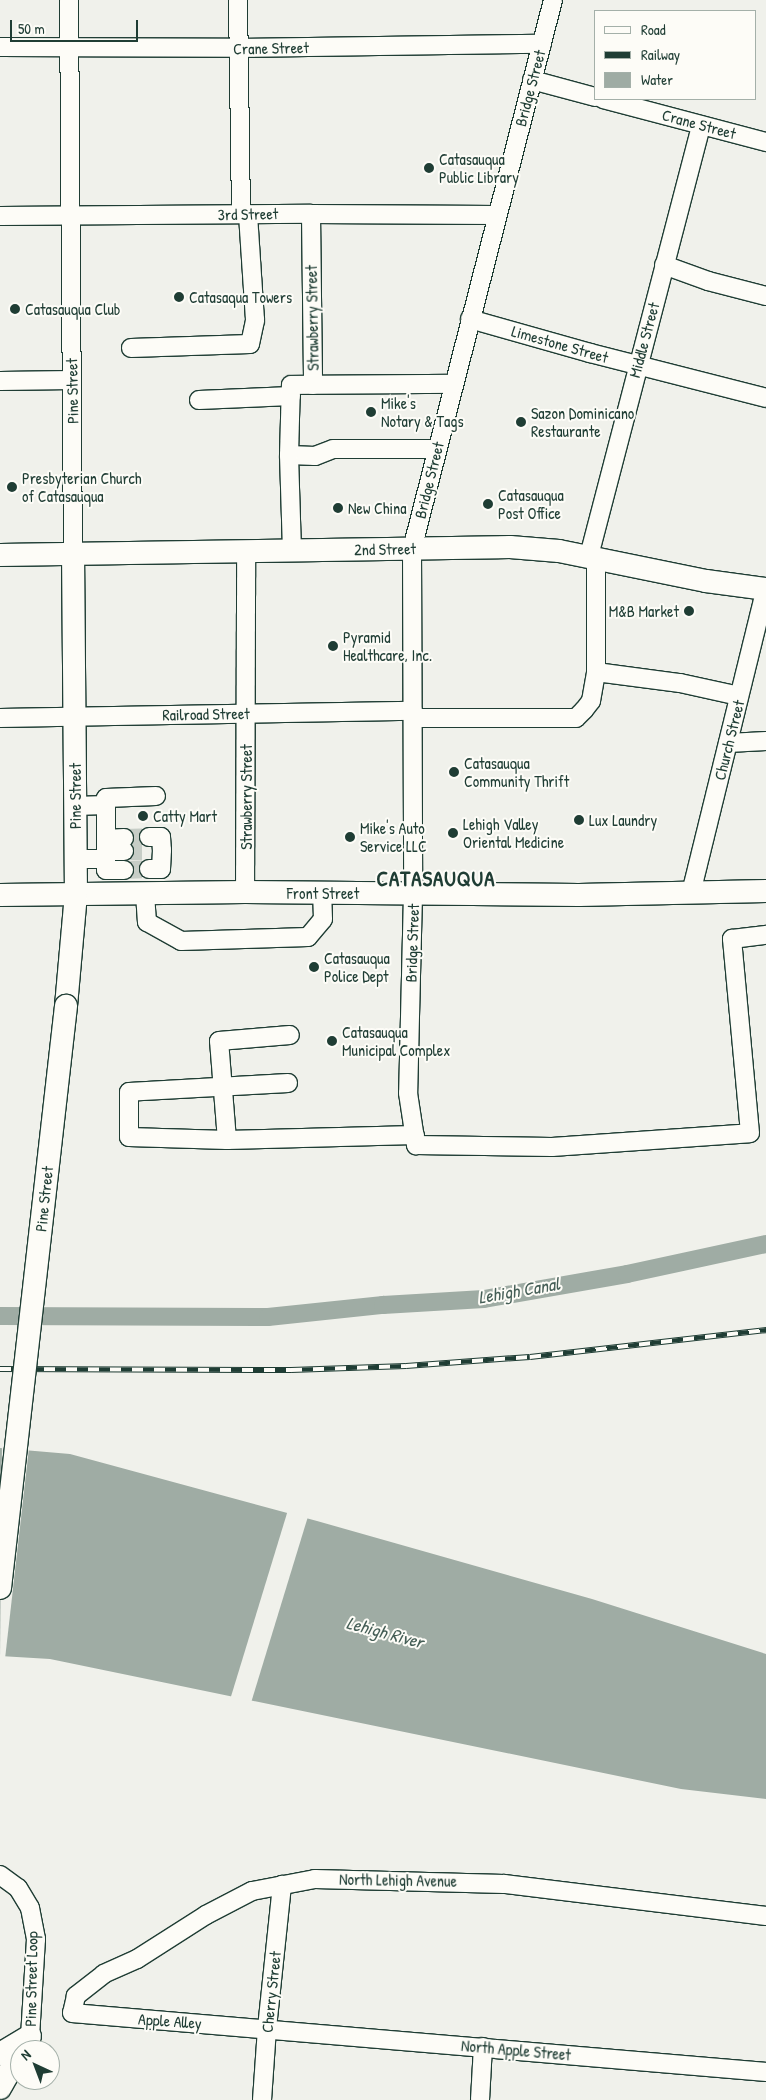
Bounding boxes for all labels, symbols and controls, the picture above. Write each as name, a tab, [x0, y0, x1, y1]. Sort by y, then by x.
scale bar	[12, 10, 140, 42]
legend	[594, 10, 756, 100]
text: 50 m	[18, 18, 45, 39]
text: Road	[641, 19, 666, 40]
street label: Crane Street	[233, 38, 309, 58]
text: Railway	[641, 44, 680, 65]
street label: Bridge Street	[511, 48, 549, 128]
text: Water	[641, 69, 673, 90]
street label: Crane Street	[660, 105, 738, 143]
place label: Catasauqua Public Library	[439, 149, 519, 187]
marker: Catasauqua Public Library	[423, 162, 435, 174]
street label: 3rd Street	[218, 204, 278, 224]
street label: Strawberry Street	[301, 265, 323, 371]
place label: Catasaqua Towers	[189, 287, 292, 307]
marker: Catasaqua Towers	[173, 291, 185, 303]
place label: Catasauqua Club	[25, 299, 120, 319]
street label: Middle Street	[625, 300, 663, 380]
marker: Catasauqua Club	[9, 303, 21, 315]
street label: Limestone Street	[510, 321, 610, 367]
street label: Pine Street	[62, 358, 82, 424]
place label: Mike's Notary & Tags	[381, 393, 464, 431]
place label: Sazon Dominicano Restaurante	[531, 403, 634, 441]
marker: Mike's Notary & Tags	[365, 406, 377, 418]
marker: Sazon Dominicano Restaurante	[515, 416, 527, 428]
street label: Bridge Street	[410, 440, 448, 520]
place label: Presbyterian Church of Catasauqua	[22, 468, 142, 506]
marker: Presbyterian Church of Catasauqua	[6, 481, 18, 493]
place label: Catasauqua Post Office	[498, 485, 564, 523]
place label: New China	[348, 498, 407, 518]
marker: Catasauqua Post Office	[482, 498, 494, 510]
marker: New China	[332, 502, 344, 514]
street label: 2nd Street	[354, 539, 416, 559]
place label: M&B Market	[609, 601, 679, 621]
marker: M&B Market	[683, 605, 695, 617]
place label: Pyramid Healthcare, Inc.	[343, 627, 432, 665]
marker: Pyramid Healthcare, Inc.	[327, 640, 339, 652]
street label: Church Street	[710, 698, 748, 782]
street label: Railroad Street	[162, 704, 250, 724]
street label: Strawberry Street	[236, 744, 256, 850]
place label: Catasauqua Community Thrift	[464, 753, 569, 791]
street label: Pine Street	[65, 763, 85, 829]
marker: Catasauqua Community Thrift	[448, 766, 460, 778]
place label: Catty Mart	[153, 806, 217, 826]
marker: Catty Mart	[137, 810, 149, 822]
place label: Lux Laundry	[589, 810, 657, 830]
place label: Lehigh Valley Oriental Medicine	[463, 814, 564, 852]
marker: Lux Laundry	[573, 814, 585, 826]
place label: Mike's Auto Service LLC	[360, 818, 427, 856]
marker: Lehigh Valley Oriental Medicine	[447, 827, 459, 839]
marker: Mike's Auto Service LLC	[344, 831, 356, 843]
district label: CATASAUQUA	[375, 866, 497, 892]
street label: Front Street	[287, 883, 359, 903]
street label: Bridge Street	[401, 903, 423, 983]
place label: Catasauqua Police Dept	[324, 948, 390, 986]
marker: Catasauqua Police Dept	[308, 961, 320, 973]
place label: Catasauqua Municipal Complex	[342, 1022, 450, 1060]
marker: Catasauqua Municipal Complex	[326, 1035, 338, 1047]
street label: Pine Street	[31, 1165, 57, 1233]
water label: Lehigh Canal	[477, 1273, 561, 1309]
water label: Lehigh River	[344, 1612, 426, 1654]
street label: North Lehigh Avenue	[339, 1869, 457, 1891]
street label: Pine Street Loop	[21, 1931, 41, 2027]
street label: Cherry Street	[257, 1950, 285, 2034]
street label: Apple Alley	[138, 2009, 202, 2033]
street label: North Apple Street	[460, 2036, 572, 2064]
north arrow	[10, 2040, 60, 2090]
text: N	[16, 2045, 34, 2064]

